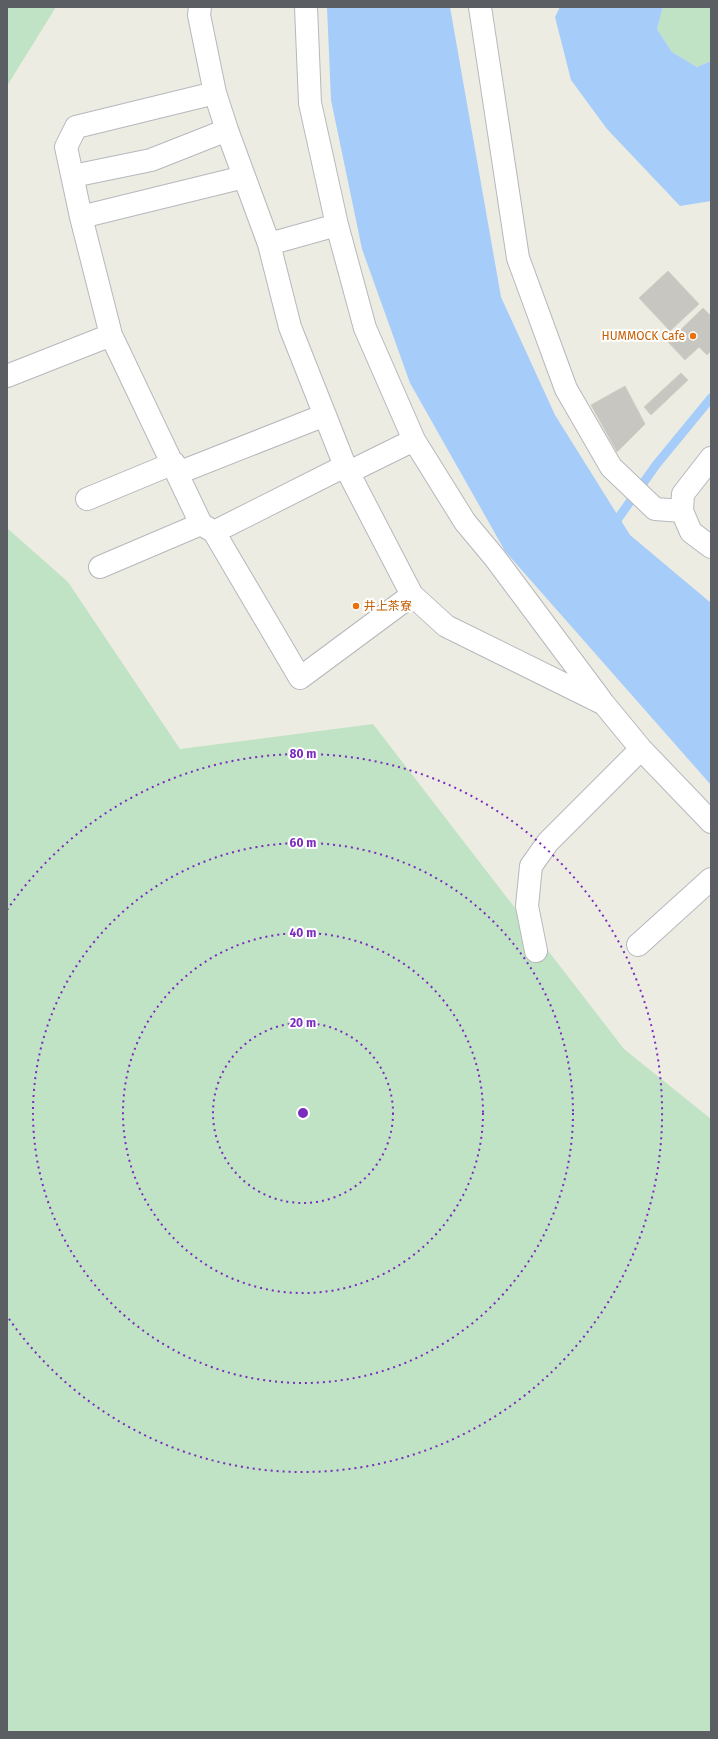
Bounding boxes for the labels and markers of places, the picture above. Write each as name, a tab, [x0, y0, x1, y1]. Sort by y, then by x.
place label: HUMMOCK Cafe	[602, 329, 685, 343]
marker: HUMMOCK Cafe	[688, 331, 698, 341]
place label: 井上茶寮	[364, 599, 412, 613]
marker: 井上茶寮	[351, 601, 361, 611]
centre of rings	[296, 1106, 310, 1120]

